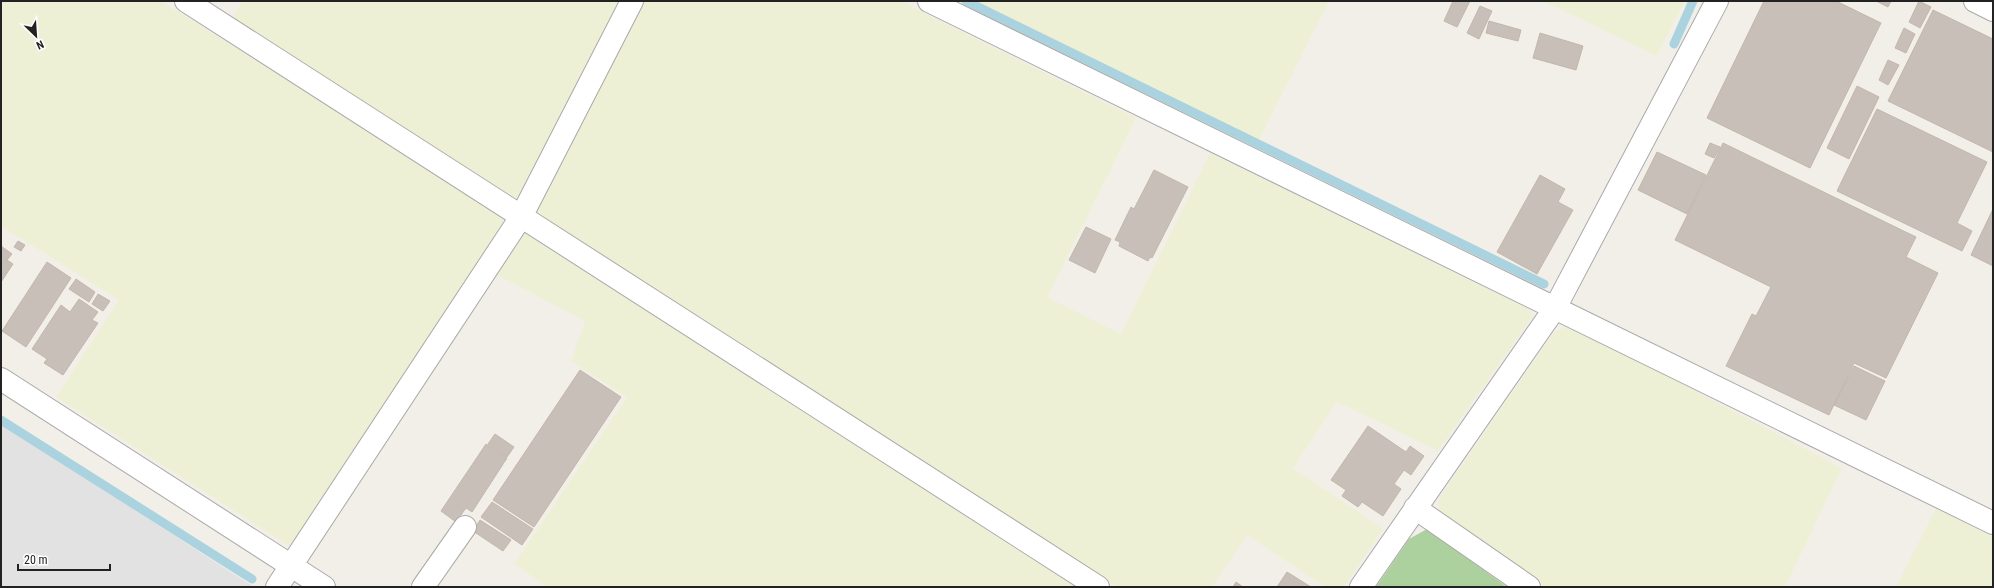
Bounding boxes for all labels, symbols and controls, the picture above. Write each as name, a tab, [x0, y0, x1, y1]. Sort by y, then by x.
north arrow	[16, 16, 56, 56]
text: N	[34, 37, 46, 52]
scale bar	[18, 546, 110, 572]
text: 20 m	[24, 553, 48, 567]

